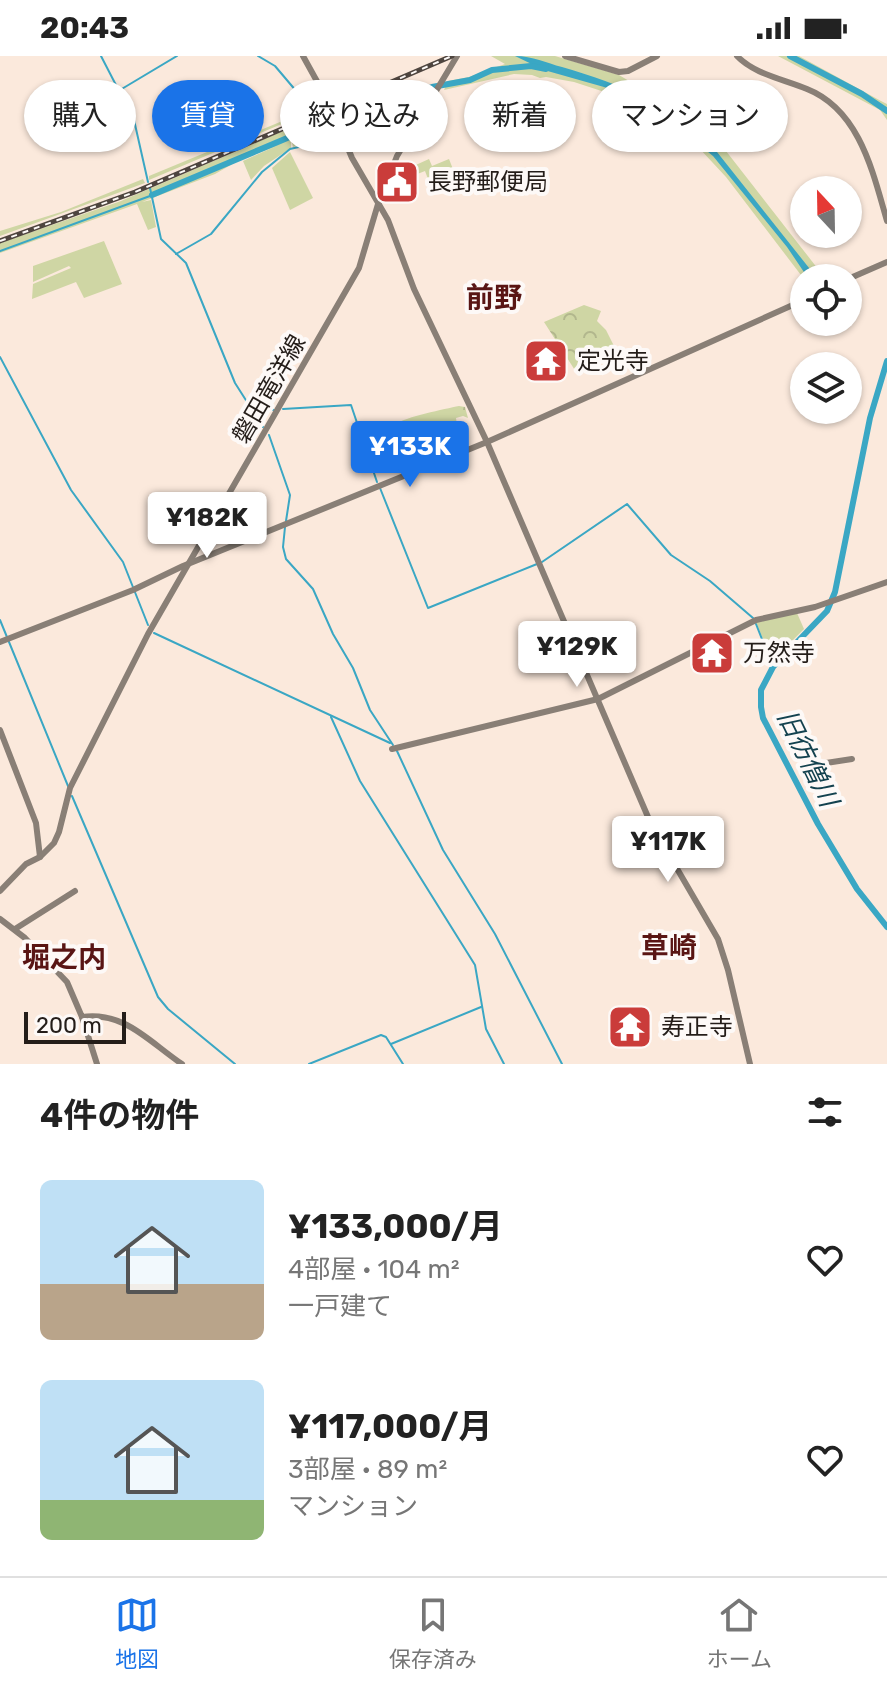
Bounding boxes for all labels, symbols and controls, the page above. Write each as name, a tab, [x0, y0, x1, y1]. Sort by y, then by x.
text: 20:43	[40, 10, 129, 46]
chip: 購入	[24, 80, 136, 152]
chip: 賃貸	[152, 80, 264, 152]
chip: 絞り込み	[280, 80, 448, 152]
chip: 新着	[464, 80, 576, 152]
chip: マンション	[592, 80, 788, 152]
public building icon: 長野郵便局	[373, 158, 421, 206]
place label: 長野郵便局	[428, 168, 548, 196]
north arrow	[790, 176, 862, 248]
map controls	[790, 176, 862, 424]
button: locate	[790, 264, 862, 336]
district label: 前野	[466, 281, 522, 314]
street label: 磐田竜洋線	[227, 330, 311, 448]
temple icon: 定光寺	[522, 337, 570, 385]
place label: 定光寺	[577, 347, 649, 375]
button: layers	[790, 352, 862, 424]
pin: ¥133K	[354, 421, 466, 489]
text: ¥133K	[369, 431, 451, 462]
pin: ¥182K	[151, 492, 263, 560]
text: ¥182K	[166, 502, 248, 533]
pin: ¥129K	[521, 621, 633, 689]
temple icon: 万然寺	[688, 629, 736, 677]
text: ¥129K	[536, 631, 618, 662]
place label: 万然寺	[743, 639, 815, 667]
water label: 旧彷僧川	[771, 705, 846, 814]
pin: ¥117K	[612, 816, 724, 884]
text: ¥117K	[630, 826, 706, 857]
district label: 草崎	[641, 931, 697, 964]
district label: 堀之内	[22, 941, 106, 974]
temple icon: 寿正寺	[606, 1003, 654, 1051]
scale bar	[24, 1008, 126, 1044]
text: 200 m	[36, 1012, 102, 1039]
place label: 寿正寺	[661, 1013, 733, 1041]
icon: filters	[803, 1090, 847, 1134]
text: 4件の物件	[40, 1095, 199, 1136]
text: ¥133,000/月	[288, 1206, 503, 1247]
icon: home	[104, 1212, 200, 1308]
icon: heart	[803, 1238, 847, 1282]
text: 4部屋 · 104 m²	[288, 1254, 460, 1285]
text: 一戸建て	[288, 1291, 392, 1322]
text: ¥117,000/月	[288, 1406, 493, 1447]
icon: home	[104, 1412, 200, 1508]
icon: heart	[803, 1438, 847, 1482]
text: 3部屋 · 89 m²	[288, 1454, 447, 1485]
text: マンション	[288, 1491, 418, 1522]
tab: 地図	[115, 1593, 159, 1673]
tab: 保存済み	[389, 1593, 477, 1673]
tab: ホーム	[707, 1593, 772, 1673]

